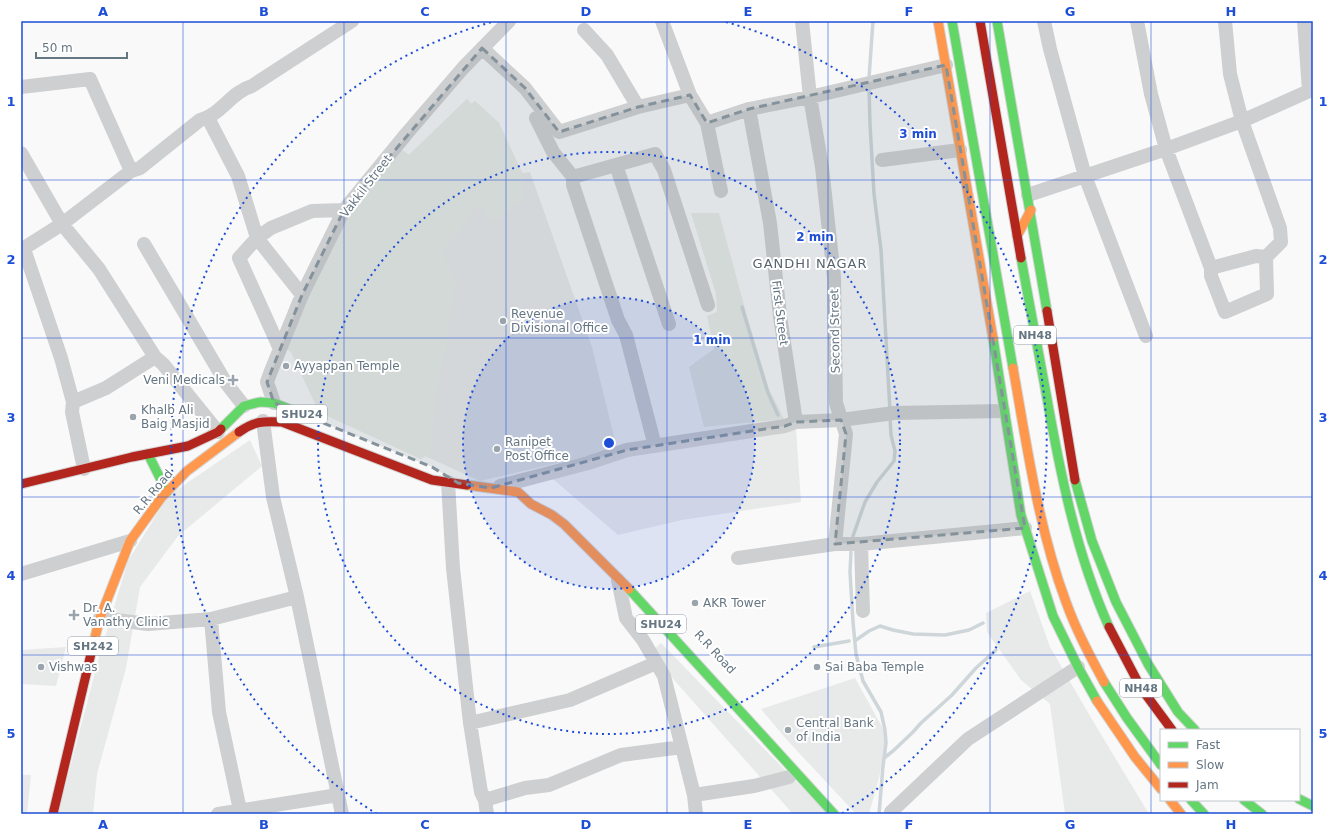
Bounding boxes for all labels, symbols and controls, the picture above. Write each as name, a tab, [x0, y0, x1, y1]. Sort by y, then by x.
text: A	[98, 4, 108, 19]
text: B	[259, 4, 269, 19]
text: C	[420, 4, 430, 19]
text: D	[581, 4, 592, 19]
text: E	[744, 4, 752, 19]
text: F	[905, 4, 913, 19]
text: G	[1065, 4, 1075, 19]
text: H	[1226, 4, 1236, 19]
scale bar	[36, 34, 127, 60]
text: 50 m	[42, 41, 73, 55]
text: 1	[6, 94, 16, 109]
text: 1	[1318, 94, 1328, 109]
text: 3 min	[899, 127, 937, 141]
street label: Vakkil Street	[337, 152, 395, 220]
text: 2 min	[796, 230, 834, 244]
text: 2	[6, 252, 16, 267]
text: 2	[1318, 252, 1328, 267]
district label: GANDHI NAGAR	[753, 256, 867, 271]
street label: First Street	[769, 280, 791, 347]
street label: Second Street	[827, 288, 843, 373]
place label: Revenue Divisional Office	[511, 307, 608, 335]
marker: Revenue Divisional Office	[498, 316, 508, 326]
road number: NH48	[1014, 326, 1056, 344]
text: 1 min	[693, 333, 731, 347]
place label: Ayyappan Temple	[294, 359, 400, 373]
marker: Ayyappan Temple	[281, 361, 291, 371]
place label: Veni Medicals	[143, 373, 225, 387]
marker: Veni Medicals	[228, 375, 238, 385]
place label: Khalb Ali Baig Masjid	[141, 403, 210, 431]
road number: SHU24	[277, 405, 327, 423]
text: 3	[6, 410, 16, 425]
text: 3	[1318, 410, 1328, 425]
marker: Khalb Ali Baig Masjid	[128, 412, 138, 422]
place label: Ranipet Post Office	[505, 435, 569, 463]
centre of rings	[602, 436, 616, 450]
marker: Ranipet Post Office	[492, 444, 502, 454]
street label: R.R Road	[130, 467, 176, 517]
text: 4	[6, 568, 16, 583]
text: 4	[1318, 568, 1328, 583]
place label: AKR Tower	[703, 596, 766, 610]
marker: AKR Tower	[690, 598, 700, 608]
place label: Dr. A. Vanathy Clinic	[83, 601, 168, 629]
marker: Dr. A. Vanathy Clinic	[68, 609, 80, 621]
road number: SHU24	[636, 615, 686, 633]
street label: R.R Road	[691, 627, 739, 677]
road number: SH242	[68, 637, 118, 655]
place label: Vishwas	[49, 660, 98, 674]
place label: Sai Baba Temple	[825, 660, 924, 674]
marker: Vishwas	[36, 662, 46, 672]
marker: Sai Baba Temple	[812, 662, 822, 672]
road number: NH48	[1120, 679, 1162, 697]
place label: Central Bank of India	[796, 716, 874, 744]
marker: Central Bank of India	[783, 725, 793, 735]
text: 5	[6, 726, 16, 741]
text: 5	[1318, 726, 1328, 741]
legend	[1160, 729, 1300, 801]
text: Fast	[1196, 738, 1220, 752]
text: Slow	[1196, 758, 1224, 772]
text: Jam	[1195, 778, 1219, 792]
text: A	[98, 817, 108, 832]
text: B	[259, 817, 269, 832]
text: C	[420, 817, 430, 832]
text: D	[581, 817, 592, 832]
text: E	[744, 817, 752, 832]
text: F	[905, 817, 913, 832]
text: G	[1065, 817, 1075, 832]
text: H	[1226, 817, 1236, 832]

